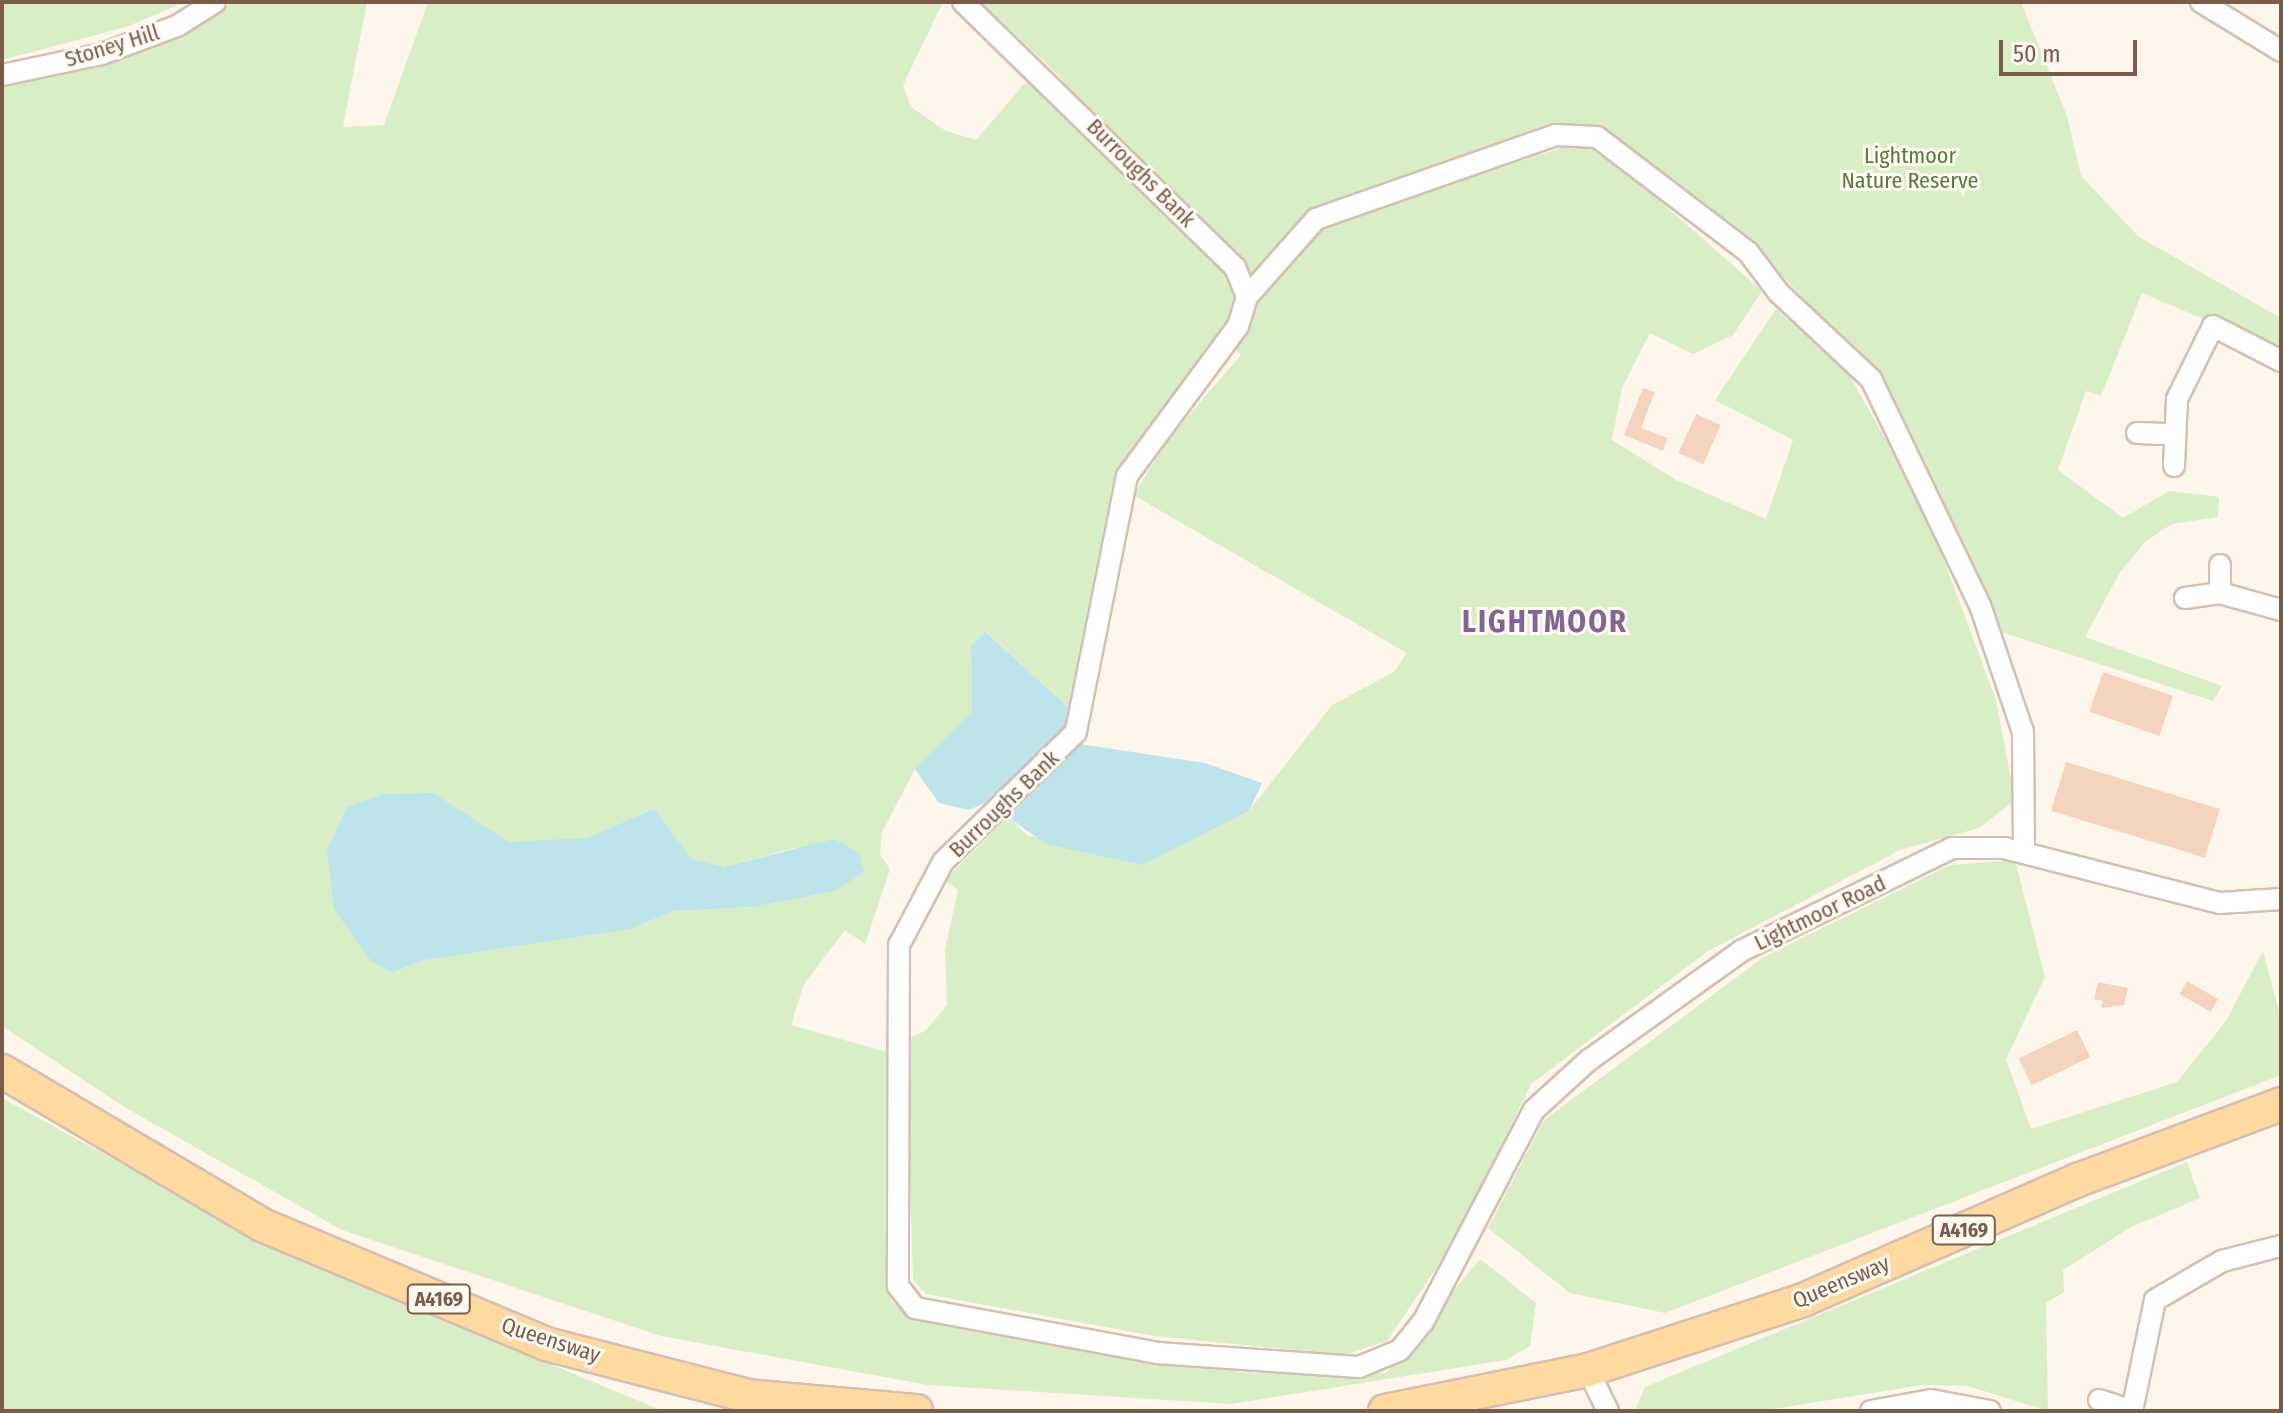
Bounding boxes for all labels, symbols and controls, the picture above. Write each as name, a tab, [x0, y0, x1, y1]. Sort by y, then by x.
street label: Stoney Hill	[62, 19, 162, 73]
scale bar	[2003, 24, 2141, 74]
text: 50 m	[2013, 40, 2061, 68]
street label: Burroughs Bank	[1081, 113, 1201, 233]
park label: Lightmoor Nature Reserve	[1842, 142, 1978, 194]
district label: LIGHTMOOR	[1462, 604, 1628, 640]
street label: Burroughs Bank	[944, 745, 1064, 863]
street label: Lightmoor Road	[1750, 870, 1890, 956]
road number: A4169	[1930, 1214, 1998, 1246]
street label: Queensway	[1789, 1250, 1893, 1314]
road number: A4169	[405, 1283, 473, 1315]
street label: Queensway	[498, 1312, 604, 1368]

